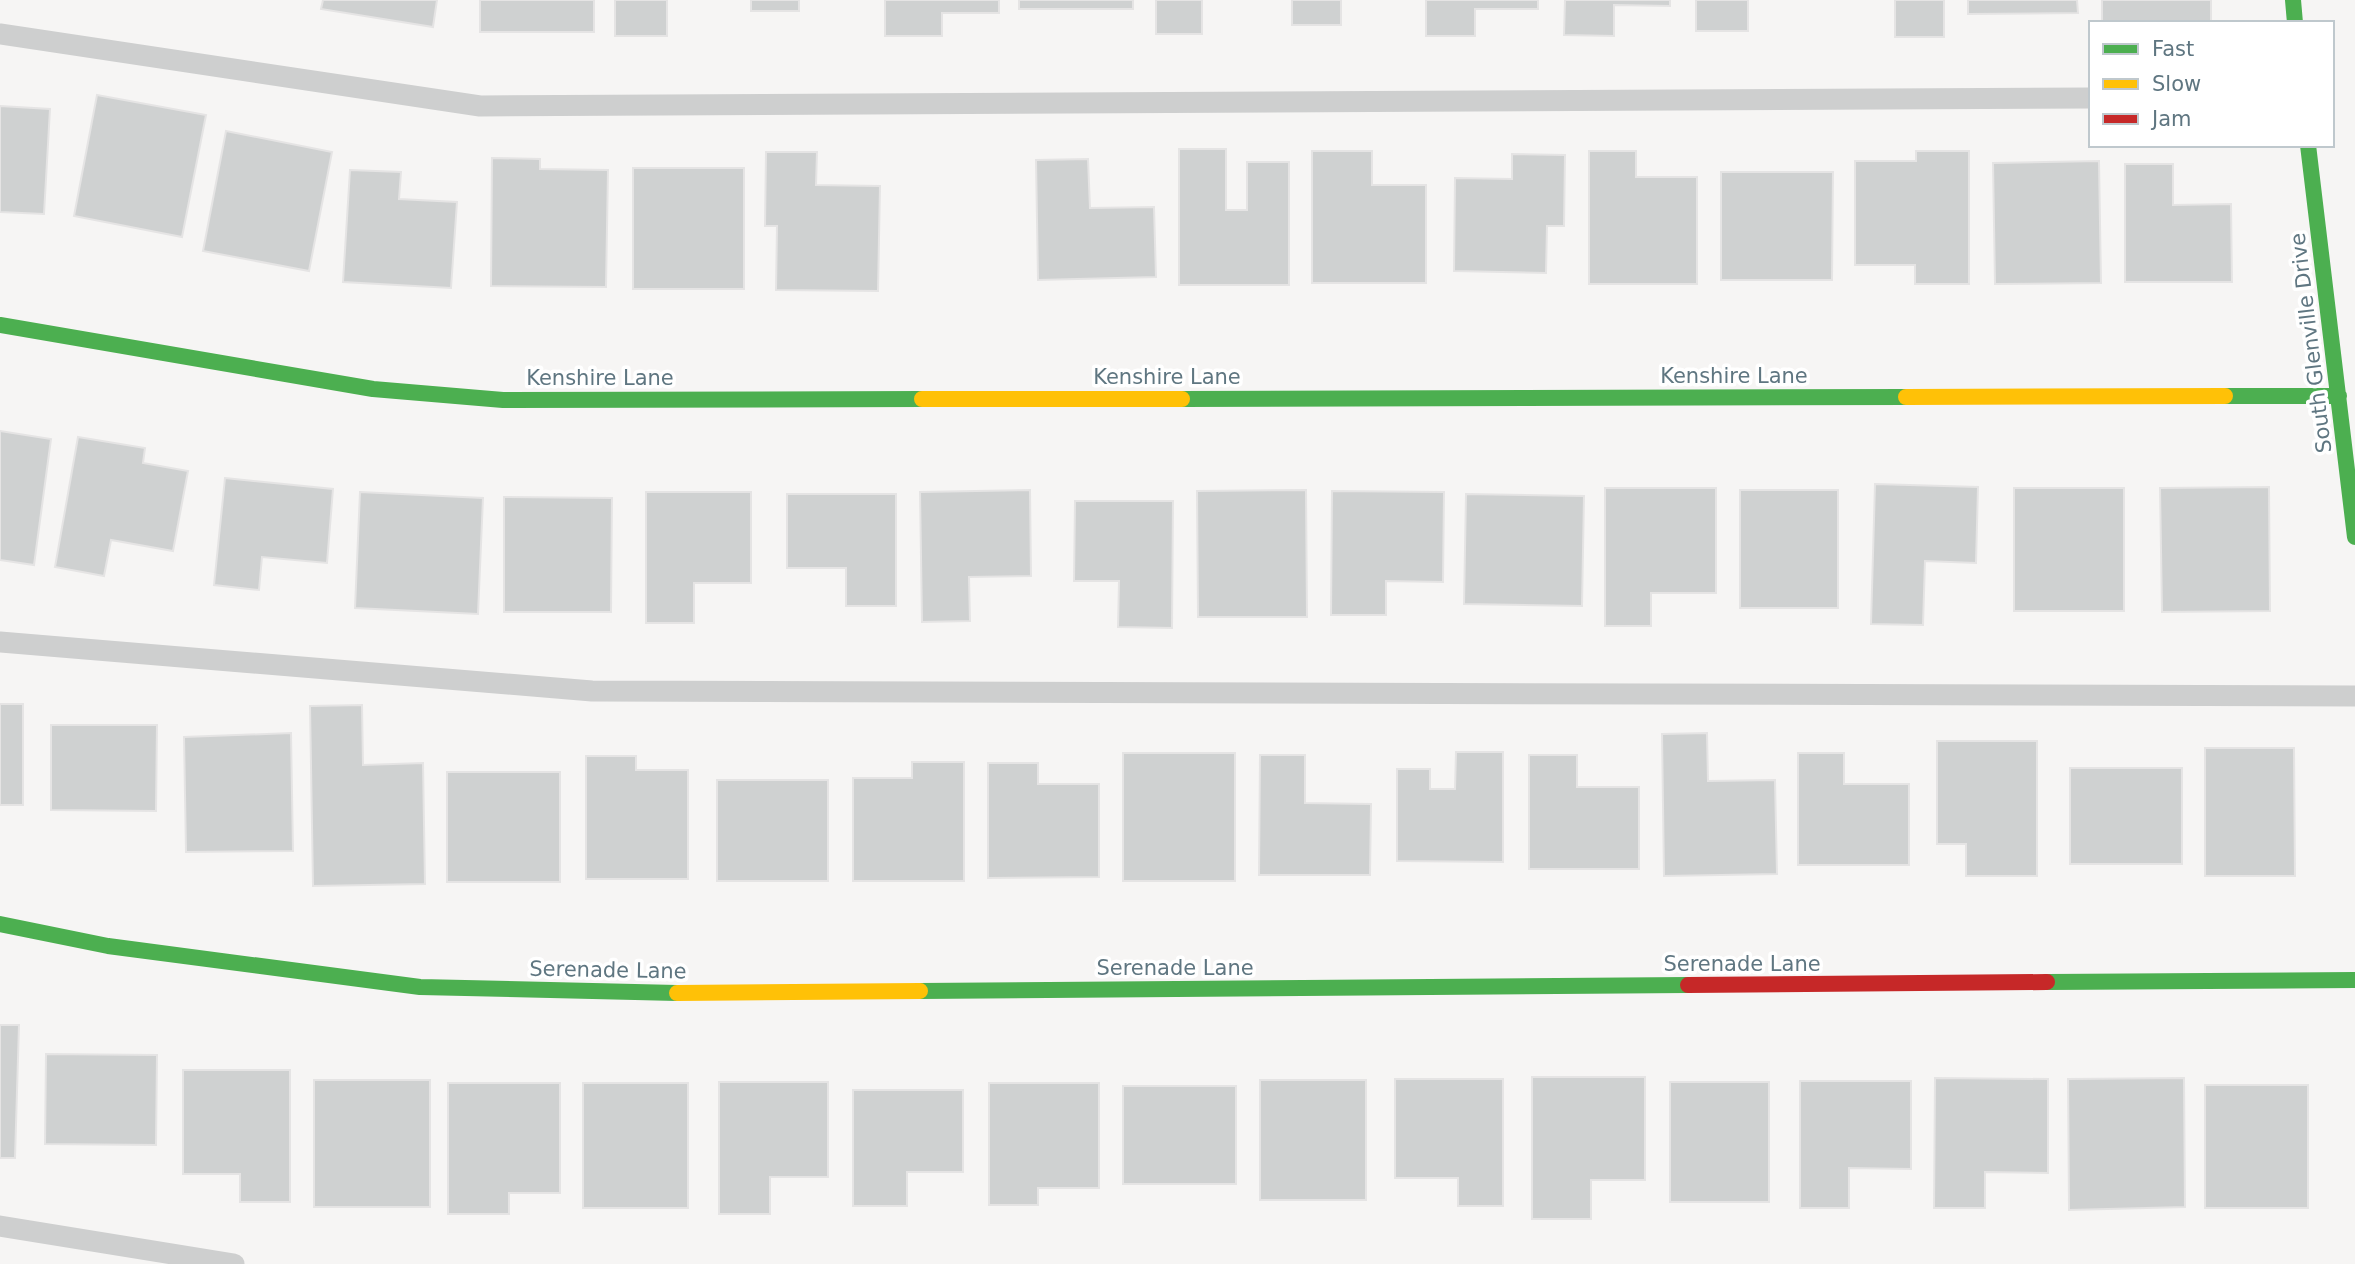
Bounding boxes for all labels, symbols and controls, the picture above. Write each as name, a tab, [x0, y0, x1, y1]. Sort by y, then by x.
legend	[2089, 21, 2334, 147]
text: Fast	[2152, 37, 2194, 61]
text: Slow	[2152, 72, 2201, 96]
text: Jam	[2150, 107, 2192, 131]
street label: South Glenville Drive	[2286, 232, 2336, 454]
street label: Kenshire Lane	[1660, 364, 1808, 388]
street label: Kenshire Lane	[1093, 365, 1241, 389]
street label: Kenshire Lane	[526, 366, 674, 390]
street label: Serenade Lane	[1663, 952, 1821, 976]
street label: Serenade Lane	[1096, 956, 1254, 980]
street label: Serenade Lane	[529, 957, 687, 983]

